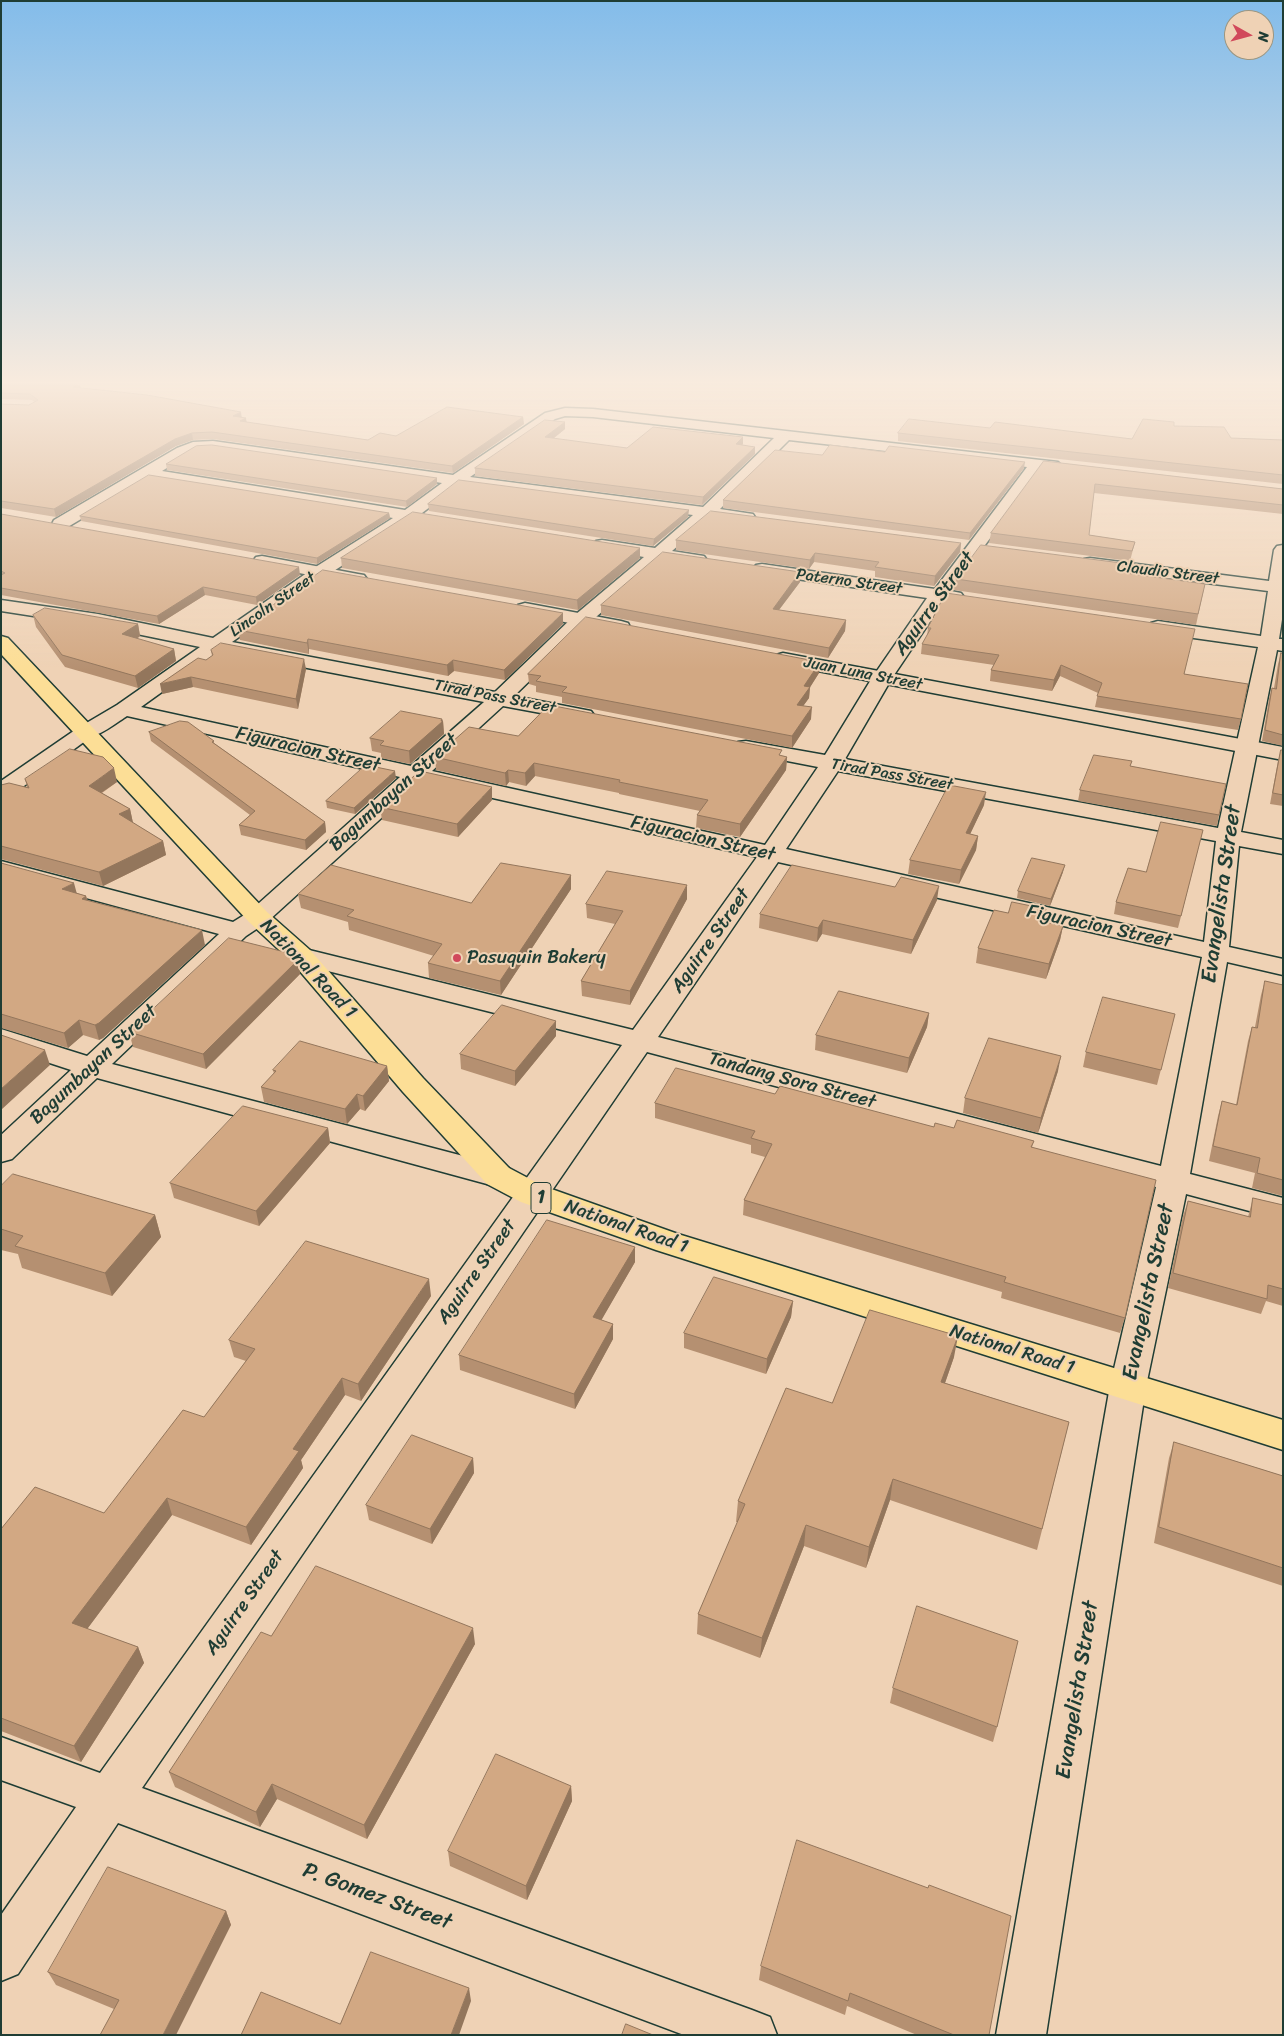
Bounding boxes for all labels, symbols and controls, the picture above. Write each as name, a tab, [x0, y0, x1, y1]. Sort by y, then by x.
north arrow	[1224, 10, 1274, 60]
text: N	[1250, 30, 1276, 43]
street label: Aguirre Street	[890, 548, 980, 660]
street label: Claudio Street	[1116, 557, 1220, 589]
street label: Paterno Street	[795, 565, 903, 599]
street label: Lincoln Street	[226, 568, 320, 642]
street label: Juan Luna Street	[802, 653, 924, 695]
street label: Tirad Pass Street	[432, 676, 558, 718]
street label: Figuracion Street	[234, 722, 382, 778]
street label: Bagumbayan Street	[325, 729, 463, 857]
street label: Tirad Pass Street	[829, 755, 955, 795]
street label: Evangelista Street	[1196, 803, 1248, 985]
street label: Figuracion Street	[629, 811, 777, 867]
street label: Aguirre Street	[667, 884, 755, 998]
street label: Figuracion Street	[1025, 901, 1173, 953]
street label: National Road 1	[255, 914, 361, 1024]
place label: Pasuquin Bakery	[467, 947, 606, 969]
marker: Pasuquin Bakery	[451, 952, 463, 964]
street label: Bagumbayan Street	[26, 1000, 162, 1130]
street label: Tandang Sora Street	[706, 1048, 878, 1114]
road number: 1	[531, 1182, 551, 1214]
street label: National Road 1	[561, 1195, 691, 1259]
street label: Evangelista Street	[1117, 1201, 1181, 1383]
street label: Aguirre Street	[433, 1215, 521, 1329]
street label: National Road 1	[947, 1320, 1077, 1380]
street label: Aguirre Street	[201, 1546, 289, 1660]
street label: Evangelista Street	[1051, 1599, 1105, 1781]
street label: P. Gomez Street	[299, 1858, 455, 1936]

